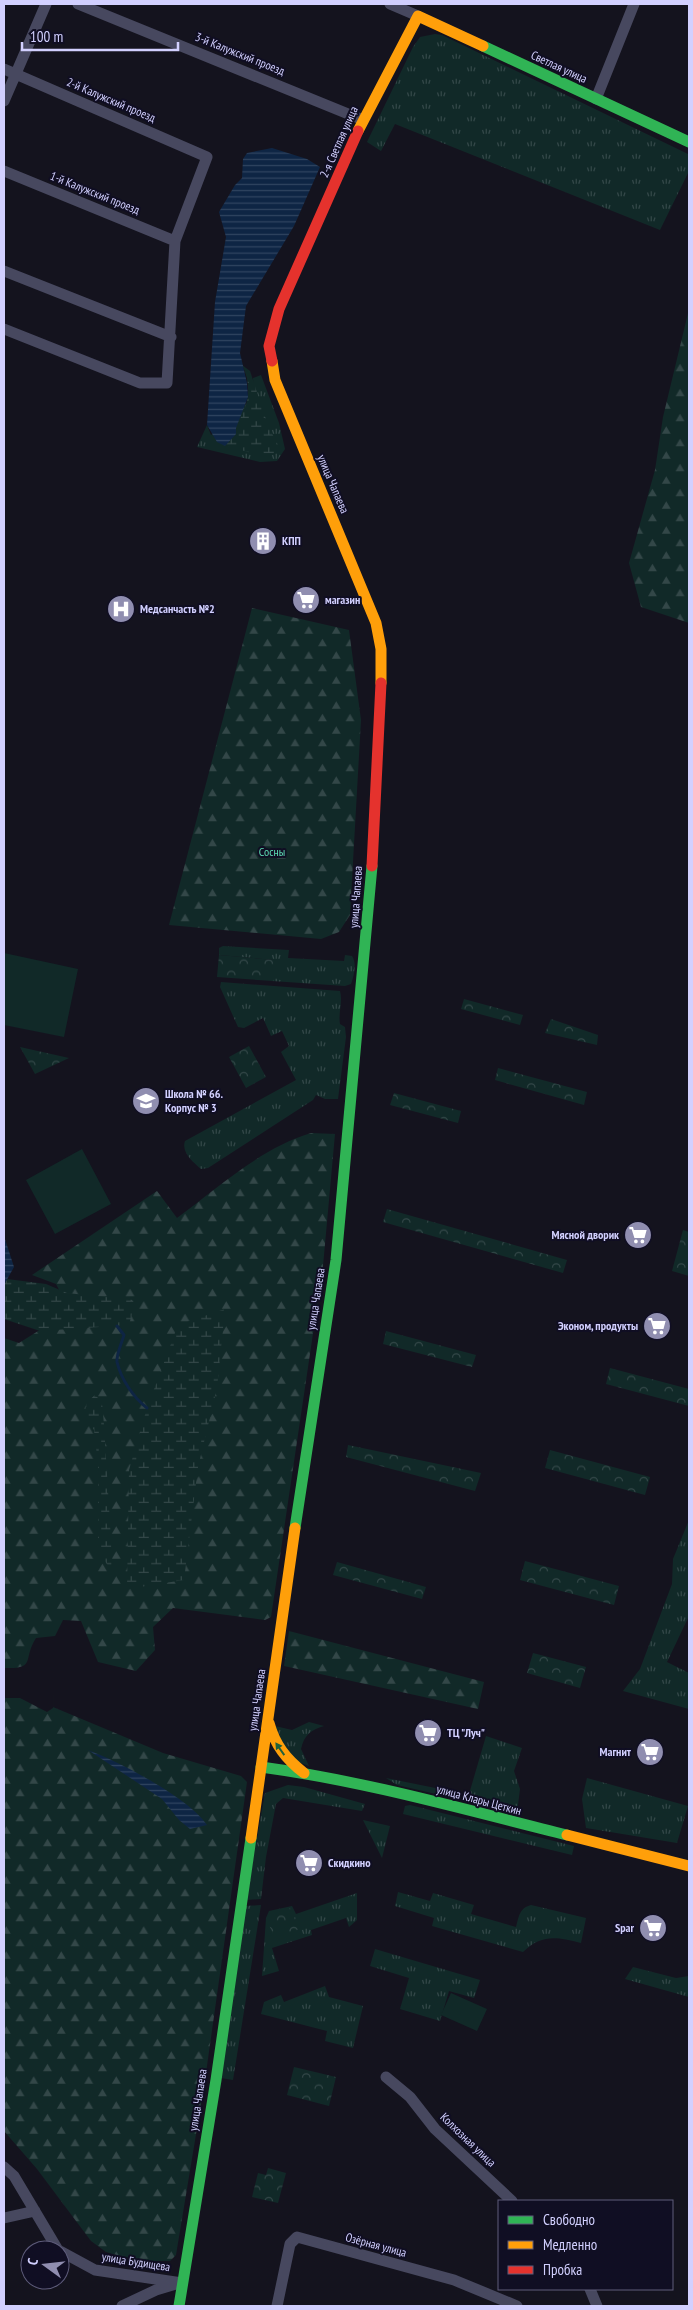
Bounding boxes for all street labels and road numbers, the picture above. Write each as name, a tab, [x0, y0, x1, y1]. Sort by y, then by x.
street label: 3-й Калужский проезд	[193, 29, 288, 79]
street label: Светлая улица	[529, 47, 590, 86]
street label: 2-й Калужский проезд	[64, 74, 159, 125]
street label: 2-я Светлая улица	[316, 104, 361, 180]
street label: 1-й Калужский проезд	[48, 168, 143, 218]
street label: улица Чапаева	[314, 452, 353, 516]
street label: улица Чапаева	[346, 865, 365, 929]
street label: улица Чапаева	[303, 1267, 328, 1331]
street label: улица Чапаева	[245, 1668, 268, 1732]
street label: улица Клары Цеткин	[435, 1781, 523, 1818]
street label: улица Чапаева	[185, 2068, 210, 2132]
street label: Колхозная улица	[437, 2109, 499, 2170]
street label: Озёрная улица	[344, 2229, 409, 2260]
street label: улица Будищева	[101, 2249, 172, 2274]

